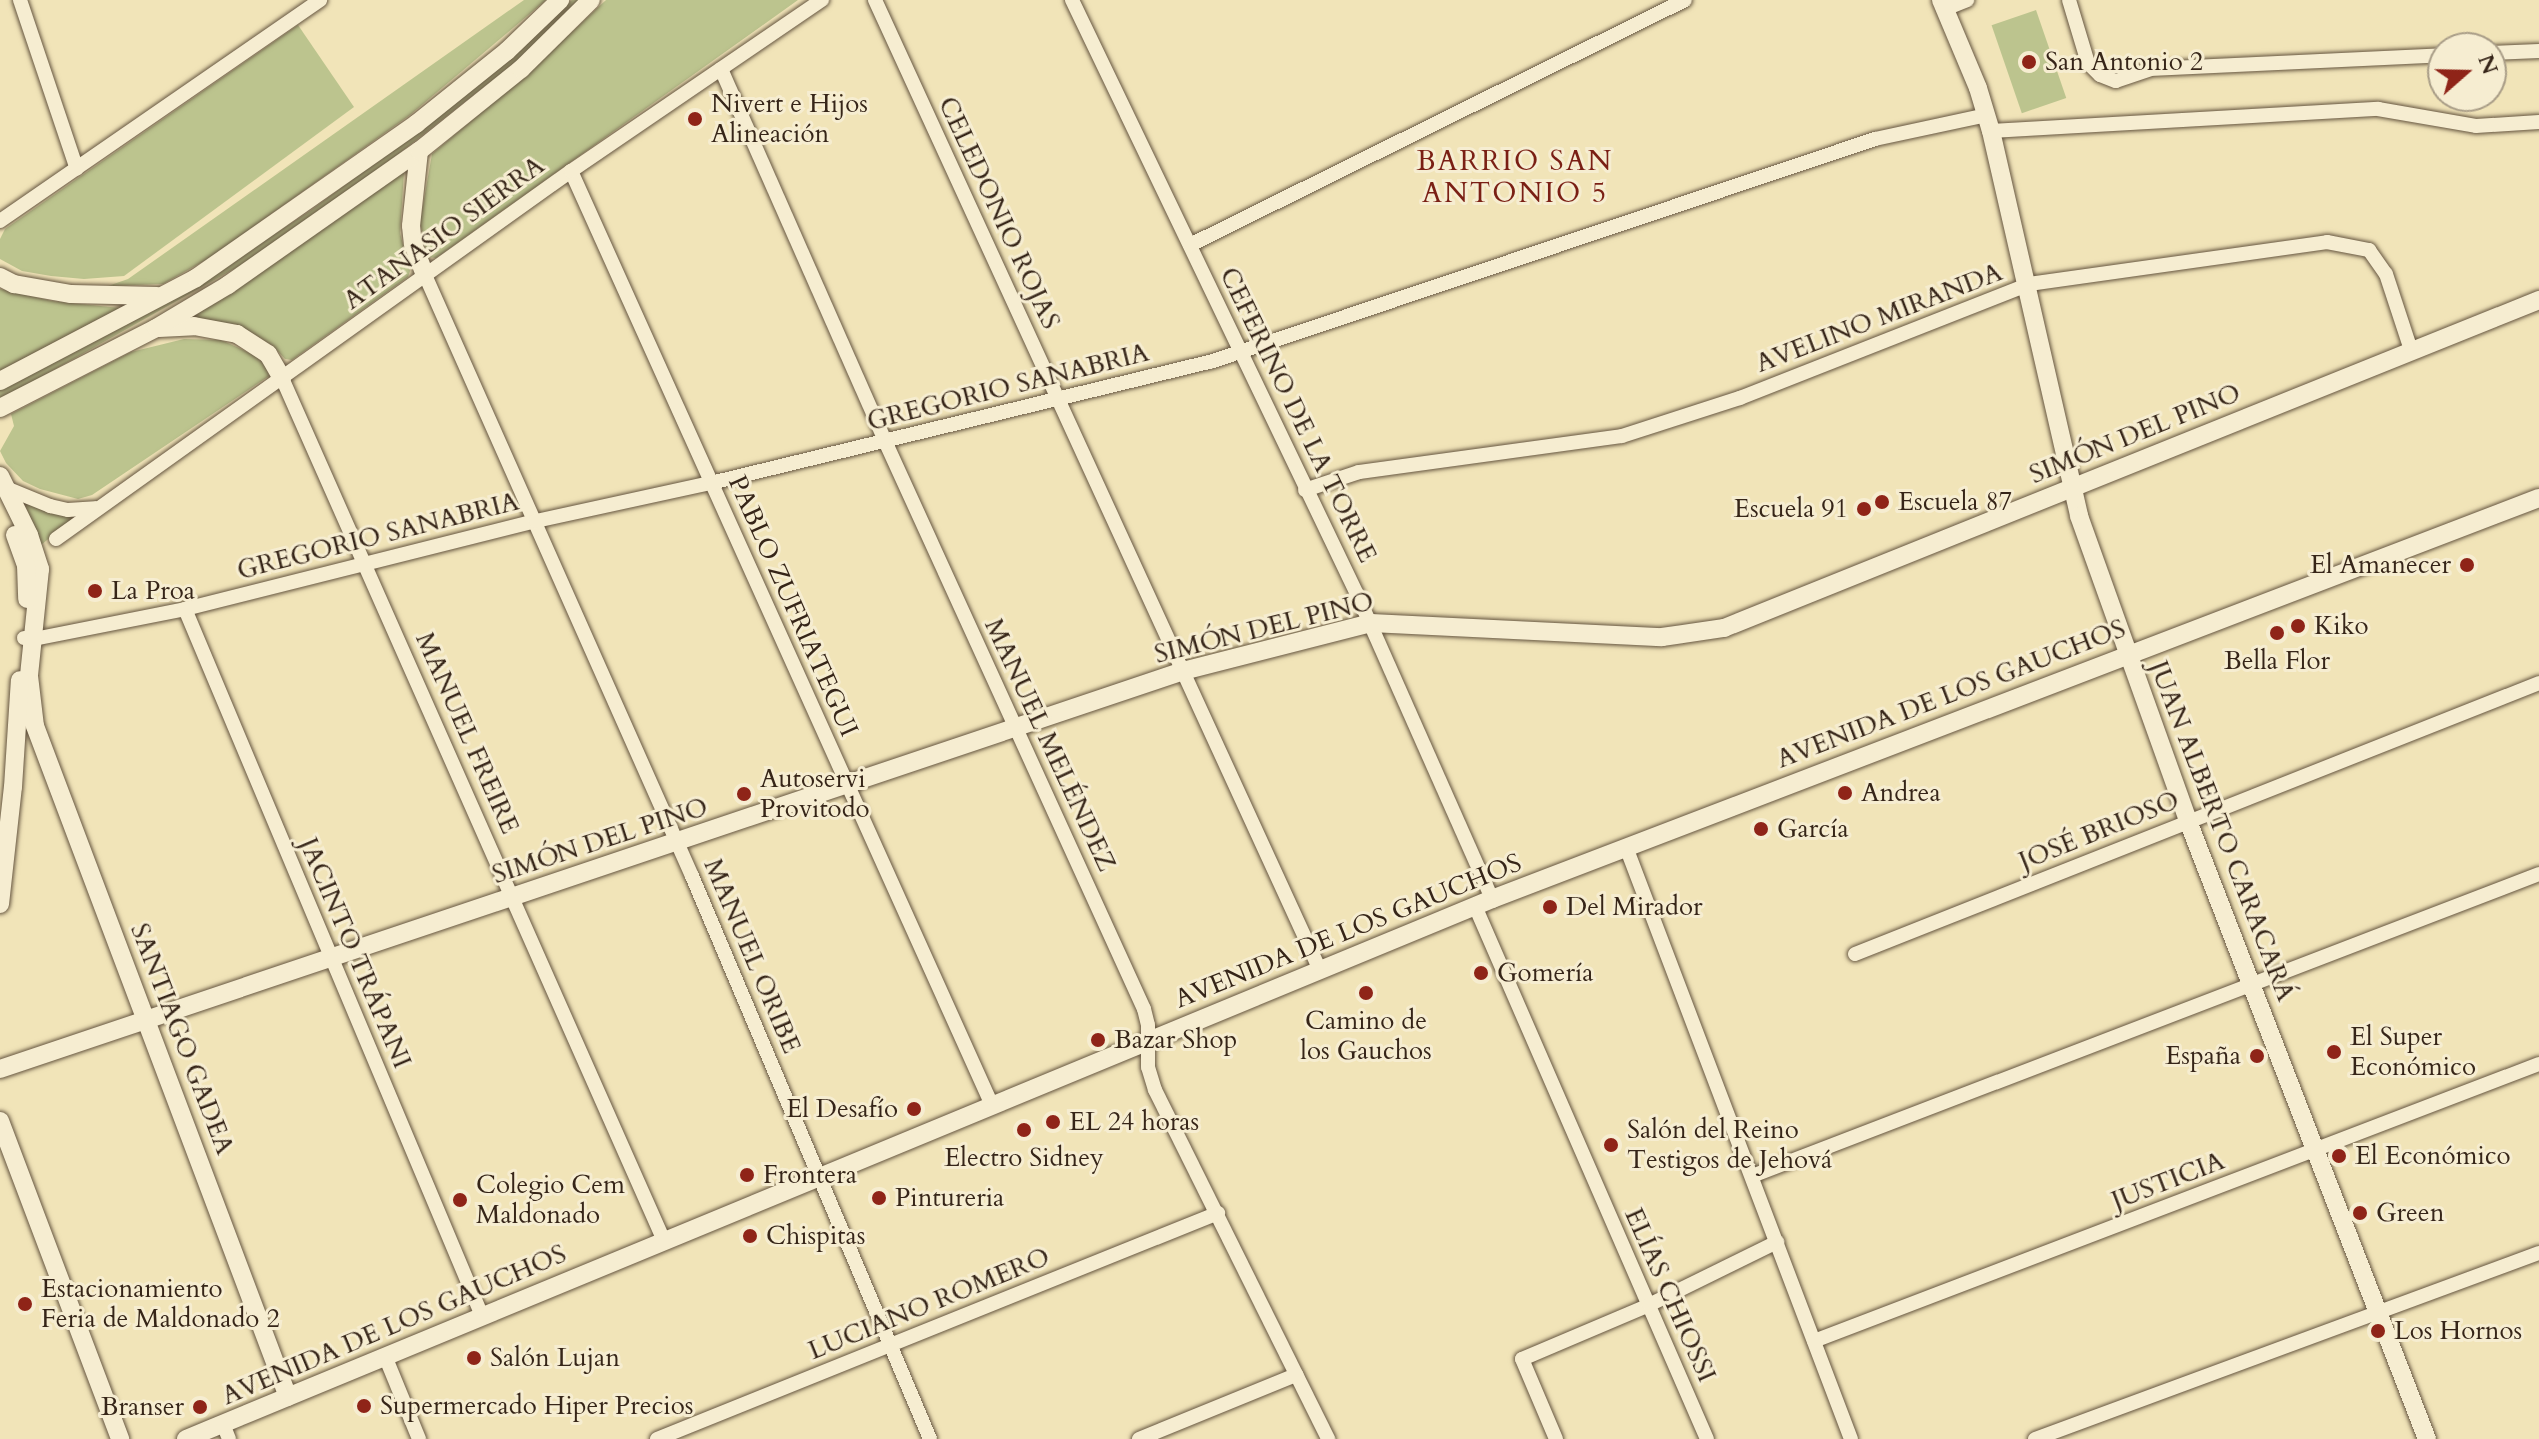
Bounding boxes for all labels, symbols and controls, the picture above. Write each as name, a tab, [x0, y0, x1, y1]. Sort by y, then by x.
north arrow	[2427, 32, 2507, 112]
place label: San Antonio 2	[2045, 46, 2203, 78]
text: N	[2470, 50, 2505, 79]
marker: San Antonio 2	[2020, 53, 2038, 71]
place label: Nivert e Hijos Alineación	[711, 88, 868, 150]
street label: CELEDONIO ROJAS	[931, 92, 1067, 334]
marker: Nivert e Hijos Alineación	[686, 110, 704, 128]
district label: BARRIO SAN ANTONIO 5	[1417, 144, 1613, 210]
street label: ATANASIO SIERRA	[338, 150, 550, 316]
street label: AVELINO MIRANDA	[1751, 257, 2007, 379]
street label: CEFERINO DE LA TORRE	[1213, 262, 1383, 568]
street label: GREGORIO SANABRIA	[864, 337, 1152, 437]
street label: SIMÓN DEL PINO	[2025, 377, 2245, 491]
street label: PABLO ZUFRIATEGUI	[721, 471, 865, 741]
street label: GREGORIO SANABRIA	[234, 486, 522, 586]
place label: Escuela 87	[1898, 486, 2012, 518]
place label: Escuela 91	[1734, 493, 1848, 525]
marker: Escuela 87	[1873, 493, 1891, 511]
marker: Escuela 91	[1855, 500, 1873, 518]
place label: El Amanecer	[2310, 549, 2451, 581]
marker: El Amanecer	[2458, 556, 2476, 574]
place label: La Proa	[111, 575, 195, 607]
marker: La Proa	[86, 582, 104, 600]
street label: SIMÓN DEL PINO	[1151, 586, 1377, 670]
place label: Kiko	[2314, 610, 2369, 642]
street label: AVENIDA DE LOS GAUCHOS	[1772, 613, 2130, 775]
street label: MANUEL MELÉNDEZ	[978, 614, 1122, 876]
marker: Kiko	[2289, 617, 2307, 635]
marker: Bella Flor	[2268, 624, 2286, 642]
street label: MANUEL FREIRE	[409, 628, 525, 838]
place label: Bella Flor	[2224, 645, 2330, 677]
street label: JUAN ALBERTO CARACARÁ	[2143, 656, 2301, 1006]
place label: Autoservi Provitodo	[760, 763, 870, 824]
place label: Andrea	[1861, 777, 1941, 809]
marker: Andrea	[1836, 784, 1854, 802]
marker: Autoservi Provitodo	[735, 785, 753, 803]
street label: JOSÉ BRIOSO	[2014, 785, 2184, 877]
street label: SIMÓN DEL PINO	[488, 791, 712, 891]
place label: García	[1777, 813, 1849, 845]
marker: García	[1752, 820, 1770, 838]
street label: JACINTO TRÁPANI	[292, 833, 418, 1073]
street label: AVENIDA DE LOS GAUCHOS	[1170, 847, 1526, 1015]
street label: MANUEL ORIBE	[697, 854, 807, 1058]
place label: Del Mirador	[1566, 891, 1702, 923]
marker: Del Mirador	[1541, 898, 1559, 916]
street label: SANTIAGO GADEA	[124, 919, 240, 1159]
place label: Gomería	[1497, 957, 1593, 989]
marker: Gomería	[1472, 964, 1490, 982]
marker: Camino de los Gauchos	[1357, 984, 1375, 1002]
place label: Camino de los Gauchos	[1300, 1005, 1432, 1066]
place label: El Super Económico	[2350, 1021, 2476, 1082]
place label: Bazar Shop	[1114, 1024, 1237, 1056]
marker: Bazar Shop	[1089, 1031, 1107, 1049]
place label: España	[2165, 1040, 2241, 1072]
marker: El Super Económico	[2325, 1043, 2343, 1061]
marker: España	[2248, 1047, 2266, 1065]
place label: El Desafío	[786, 1093, 898, 1125]
marker: El Desafío	[905, 1100, 923, 1118]
place label: EL 24 horas	[1069, 1106, 1199, 1138]
marker: EL 24 horas	[1044, 1113, 1062, 1131]
place label: Salón del Reino Testigos de Jehová	[1627, 1114, 1832, 1176]
marker: Electro Sidney	[1015, 1121, 1033, 1139]
marker: Salón del Reino Testigos de Jehová	[1602, 1136, 1620, 1154]
place label: El Económico	[2355, 1140, 2511, 1172]
place label: Electro Sidney	[944, 1142, 1104, 1174]
street label: JUSTICIA	[2107, 1145, 2229, 1217]
marker: El Económico	[2330, 1147, 2348, 1165]
place label: Frontera	[763, 1159, 857, 1191]
marker: Frontera	[738, 1166, 756, 1184]
place label: Colegio Cem Maldonado	[476, 1169, 625, 1230]
place label: Pintureria	[895, 1182, 1004, 1214]
marker: Pintureria	[870, 1189, 888, 1207]
marker: Colegio Cem Maldonado	[451, 1191, 469, 1209]
place label: Green	[2376, 1197, 2444, 1229]
street label: ELÍAS CHIOSSI	[1618, 1203, 1722, 1387]
marker: Green	[2351, 1204, 2369, 1222]
place label: Chispitas	[766, 1220, 865, 1252]
marker: Chispitas	[741, 1227, 759, 1245]
street label: AVENIDA DE LOS GAUCHOS	[217, 1238, 571, 1412]
street label: LUCIANO ROMERO	[804, 1241, 1054, 1367]
place label: Estacionamiento Feria de Maldonado 2	[41, 1273, 280, 1334]
marker: Estacionamiento Feria de Maldonado 2	[16, 1295, 34, 1313]
place label: Los Hornos	[2394, 1315, 2522, 1347]
marker: Los Hornos	[2369, 1322, 2387, 1340]
place label: Salón Lujan	[490, 1342, 620, 1374]
marker: Salón Lujan	[465, 1349, 483, 1367]
place label: Supermercado Hiper Precios	[380, 1390, 693, 1422]
place label: Branser	[101, 1391, 184, 1423]
marker: Supermercado Hiper Precios	[355, 1397, 373, 1415]
marker: Branser	[191, 1398, 209, 1416]

